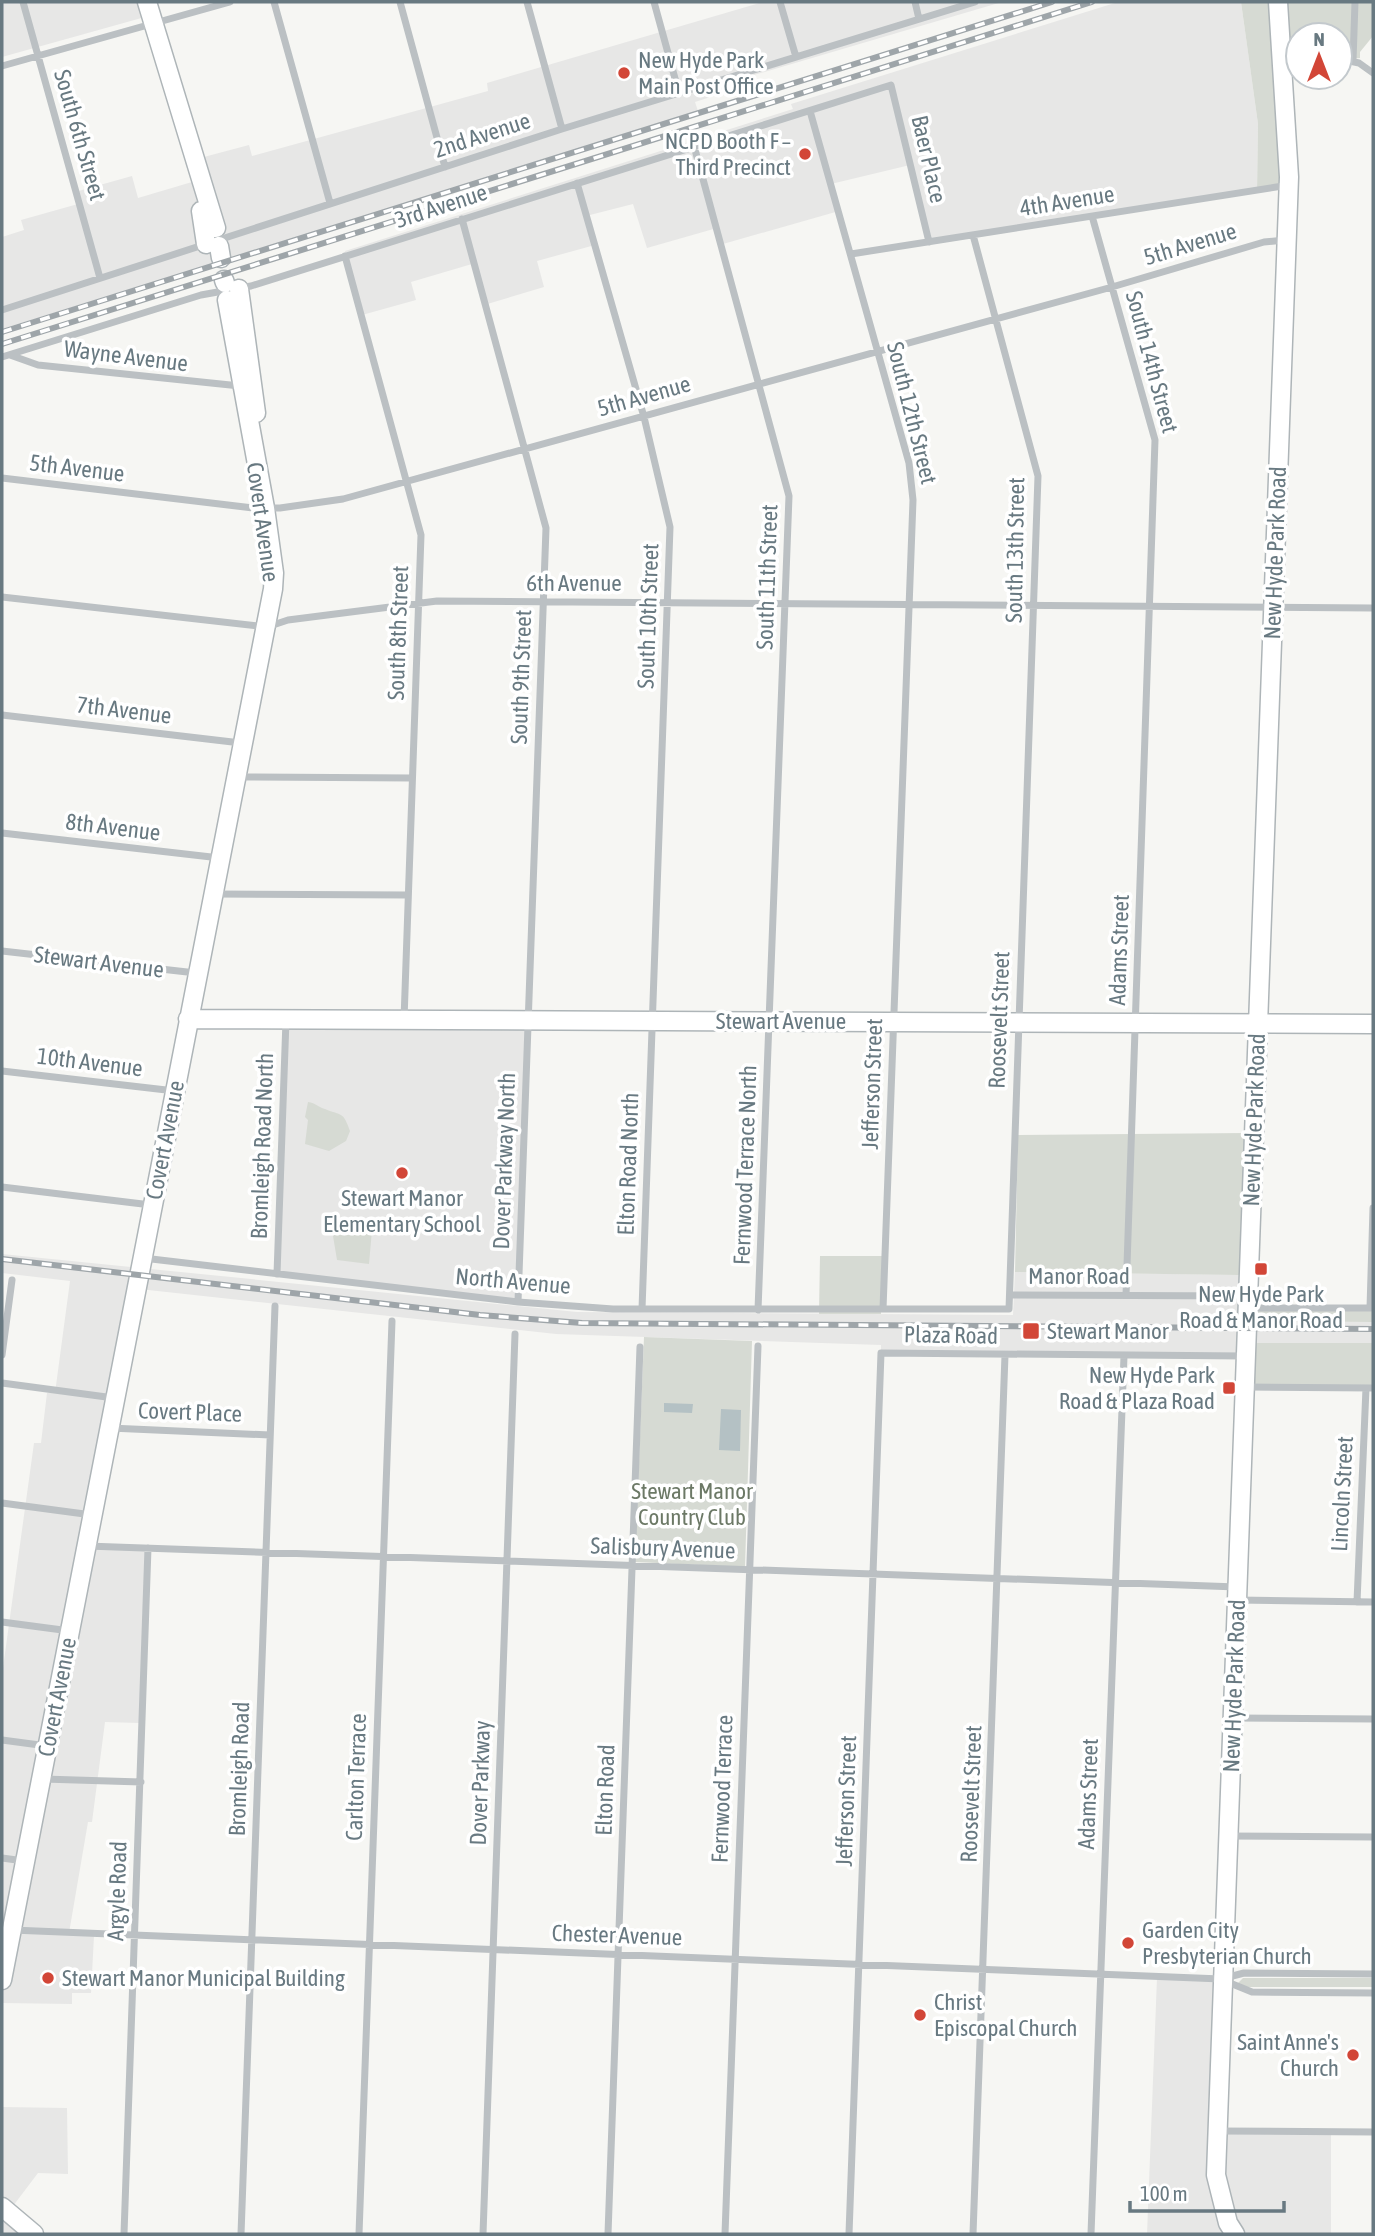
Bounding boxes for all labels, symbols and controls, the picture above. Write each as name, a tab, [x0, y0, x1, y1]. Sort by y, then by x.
north arrow	[1284, 21, 1354, 91]
text: N	[1313, 28, 1325, 50]
place label: New Hyde Park Main Post Office	[638, 47, 774, 99]
marker: New Hyde Park Main Post Office	[616, 65, 632, 81]
street label: South 6th Street	[49, 67, 111, 203]
street label: 2nd Avenue	[431, 107, 533, 163]
street label: Baer Place	[906, 113, 952, 205]
place label: NCPD Booth F – Third Precinct	[665, 128, 791, 180]
marker: NCPD Booth F – Third Precinct	[797, 146, 813, 162]
street label: 3rd Avenue	[392, 179, 490, 233]
street label: 4th Avenue	[1018, 181, 1116, 221]
street label: 5th Avenue	[1141, 218, 1239, 270]
street label: South 14th Street	[1121, 288, 1183, 436]
street label: Wayne Avenue	[63, 336, 189, 376]
street label: South 12th Street	[882, 339, 942, 487]
street label: 5th Avenue	[595, 370, 693, 422]
street label: 5th Avenue	[28, 449, 126, 487]
street label: Covert Avenue	[242, 460, 284, 584]
street label: New Hyde Park Road	[1259, 466, 1291, 640]
street label: South 13th Street	[1001, 477, 1029, 623]
street label: South 11th Street	[751, 504, 783, 650]
street label: South 10th Street	[632, 543, 664, 689]
street label: South 8th Street	[383, 565, 413, 701]
street label: 6th Avenue	[526, 570, 622, 596]
street label: South 9th Street	[506, 609, 536, 745]
street label: 7th Avenue	[75, 691, 173, 729]
street label: 8th Avenue	[64, 808, 162, 846]
street label: Adams Street	[1104, 894, 1134, 1006]
street label: Stewart Avenue	[33, 941, 165, 983]
street label: Roosevelt Street	[984, 951, 1014, 1089]
street label: Stewart Avenue	[716, 1008, 846, 1034]
street label: Jefferson Street	[857, 1018, 887, 1150]
street label: New Hyde Park Road	[1238, 1033, 1270, 1207]
street label: 10th Avenue	[36, 1043, 144, 1081]
street label: Bromleigh Road North	[246, 1052, 278, 1240]
street label: Fernwood Terrace North	[729, 1065, 761, 1265]
street label: Dover Parkway North	[488, 1072, 520, 1250]
street label: Covert Avenue	[141, 1078, 189, 1202]
street label: Elton Road North	[613, 1092, 643, 1236]
marker: Stewart Manor Elementary School	[394, 1165, 410, 1181]
place label: Stewart Manor Elementary School	[323, 1185, 481, 1237]
marker: New Hyde Park Road & Manor Road	[1253, 1261, 1269, 1277]
street label: North Avenue	[454, 1263, 572, 1299]
street label: Manor Road	[1028, 1263, 1130, 1289]
place label: New Hyde Park Road & Manor Road	[1179, 1281, 1343, 1333]
place label: Stewart Manor	[1047, 1318, 1170, 1344]
street label: Plaza Road	[904, 1321, 998, 1349]
marker: Stewart Manor	[1021, 1321, 1041, 1341]
place label: New Hyde Park Road & Plaza Road	[1059, 1362, 1215, 1414]
marker: New Hyde Park Road & Plaza Road	[1221, 1380, 1237, 1396]
street label: Covert Place	[138, 1397, 242, 1427]
street label: Lincoln Street	[1326, 1436, 1358, 1552]
park label: Stewart Manor Country Club	[631, 1478, 754, 1530]
street label: Salisbury Avenue	[590, 1532, 736, 1564]
street label: New Hyde Park Road	[1218, 1599, 1250, 1773]
street label: Covert Avenue	[33, 1635, 81, 1759]
street label: Bromleigh Road	[224, 1701, 254, 1837]
street label: Carlton Terrace	[341, 1713, 371, 1841]
street label: Fernwood Terrace	[706, 1714, 738, 1864]
street label: Dover Parkway	[465, 1720, 495, 1846]
street label: Roosevelt Street	[956, 1725, 986, 1863]
street label: Jefferson Street	[831, 1735, 861, 1867]
street label: Adams Street	[1073, 1738, 1103, 1850]
street label: Elton Road	[590, 1744, 620, 1836]
street label: Argyle Road	[102, 1841, 132, 1941]
place label: Garden City Presbyterian Church	[1142, 1917, 1312, 1969]
street label: Chester Avenue	[551, 1920, 683, 1950]
marker: Garden City Presbyterian Church	[1120, 1935, 1136, 1951]
place label: Stewart Manor Municipal Building	[62, 1965, 345, 1991]
marker: Stewart Manor Municipal Building	[40, 1970, 56, 1986]
place label: Christ Episcopal Church	[934, 1989, 1077, 2041]
marker: Christ Episcopal Church	[912, 2007, 928, 2023]
place label: Saint Anne's Church	[1237, 2029, 1339, 2081]
marker: Saint Anne's Church	[1345, 2047, 1361, 2063]
scale bar	[1130, 2170, 1284, 2214]
text: 100 m	[1140, 2181, 1188, 2205]

